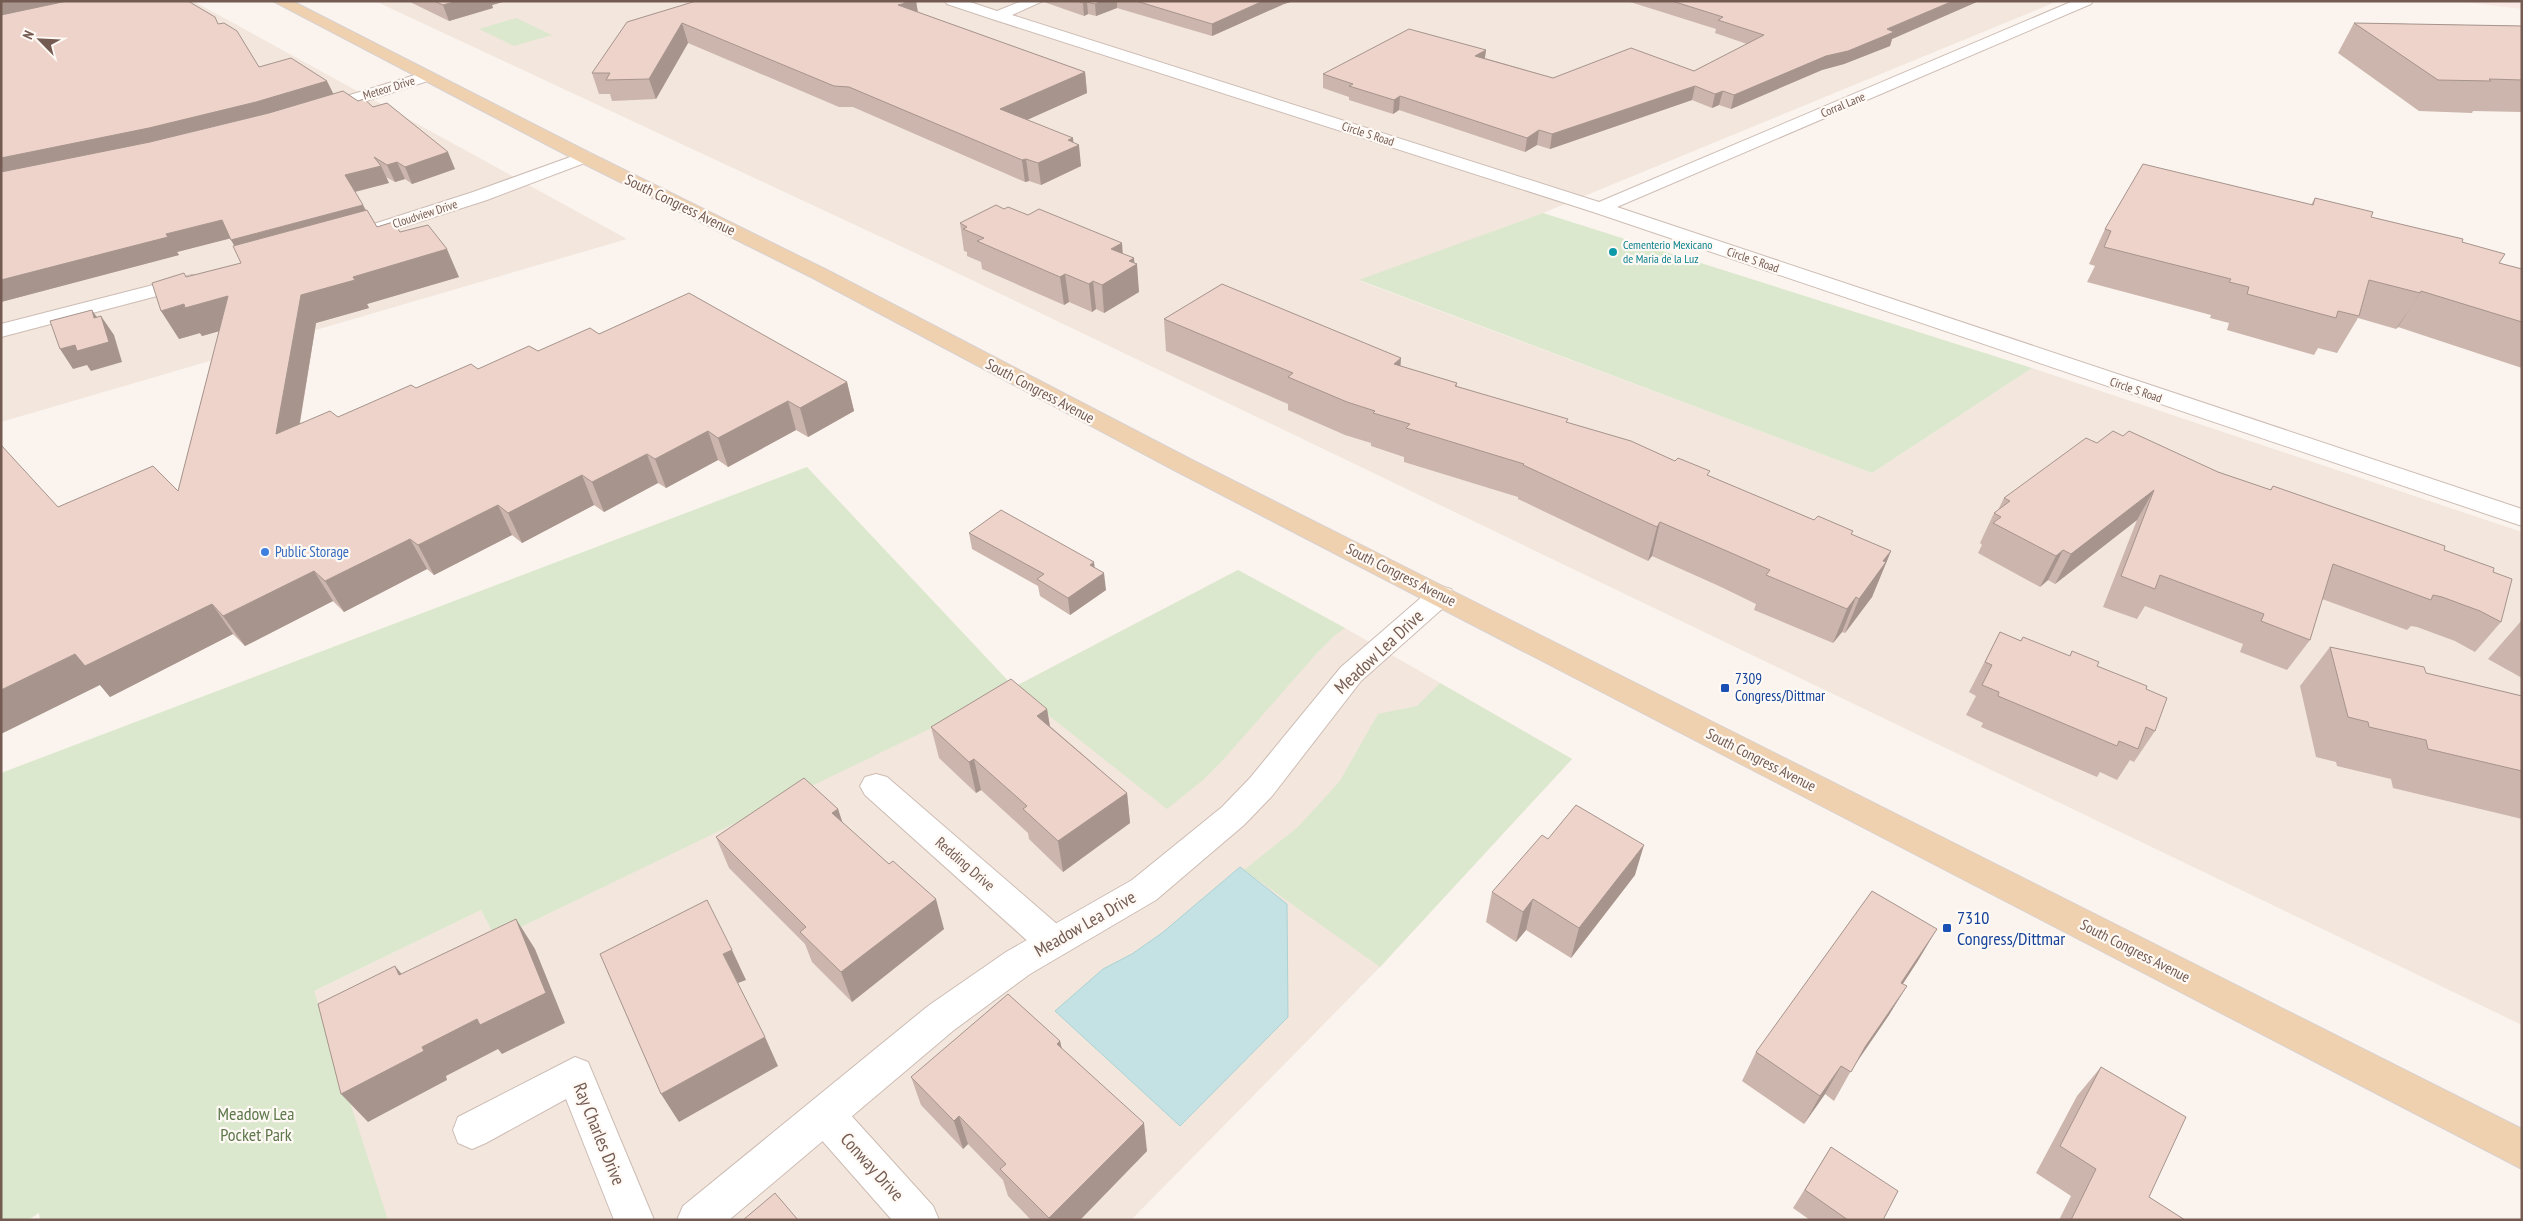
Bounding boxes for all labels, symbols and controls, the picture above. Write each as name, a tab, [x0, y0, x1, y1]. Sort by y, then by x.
north arrow	[15, 15, 65, 65]
text: N	[18, 28, 38, 42]
street label: Meteor Drive	[361, 73, 417, 103]
street label: Corral Lane	[1818, 88, 1867, 121]
street label: Circle S Road	[1340, 118, 1396, 149]
street label: South Congress Avenue	[622, 170, 739, 239]
street label: Cloudview Drive	[391, 196, 459, 231]
place label: Cementerio Mexicano de Maria de la Luz	[1623, 237, 1712, 266]
street label: Circle S Road	[1725, 244, 1781, 275]
marker: Cementerio Mexicano de Maria de la Luz	[1607, 246, 1619, 258]
street label: South Congress Avenue	[983, 354, 1098, 427]
street label: Circle S Road	[2108, 374, 2164, 405]
street label: South Congress Avenue	[1343, 539, 1459, 610]
place label: Public Storage	[275, 542, 349, 561]
marker: Public Storage	[259, 546, 271, 558]
street label: Meadow Lea Drive	[1329, 605, 1428, 699]
place label: 7309 Congress/Dittmar	[1735, 669, 1826, 705]
marker: 7309 Congress/Dittmar	[1719, 682, 1731, 694]
street label: South Congress Avenue	[1703, 724, 1819, 795]
street label: Redding Drive	[932, 833, 999, 895]
street label: Meadow Lea Drive	[1030, 885, 1140, 962]
place label: 7310 Congress/Dittmar	[1957, 906, 2065, 950]
street label: South Congress Avenue	[2077, 915, 2193, 986]
marker: 7310 Congress/Dittmar	[1941, 922, 1953, 934]
street label: Ray Charles Drive	[568, 1079, 630, 1188]
park label: Meadow Lea Pocket Park	[218, 1102, 294, 1146]
street label: Conway Drive	[836, 1128, 909, 1206]

